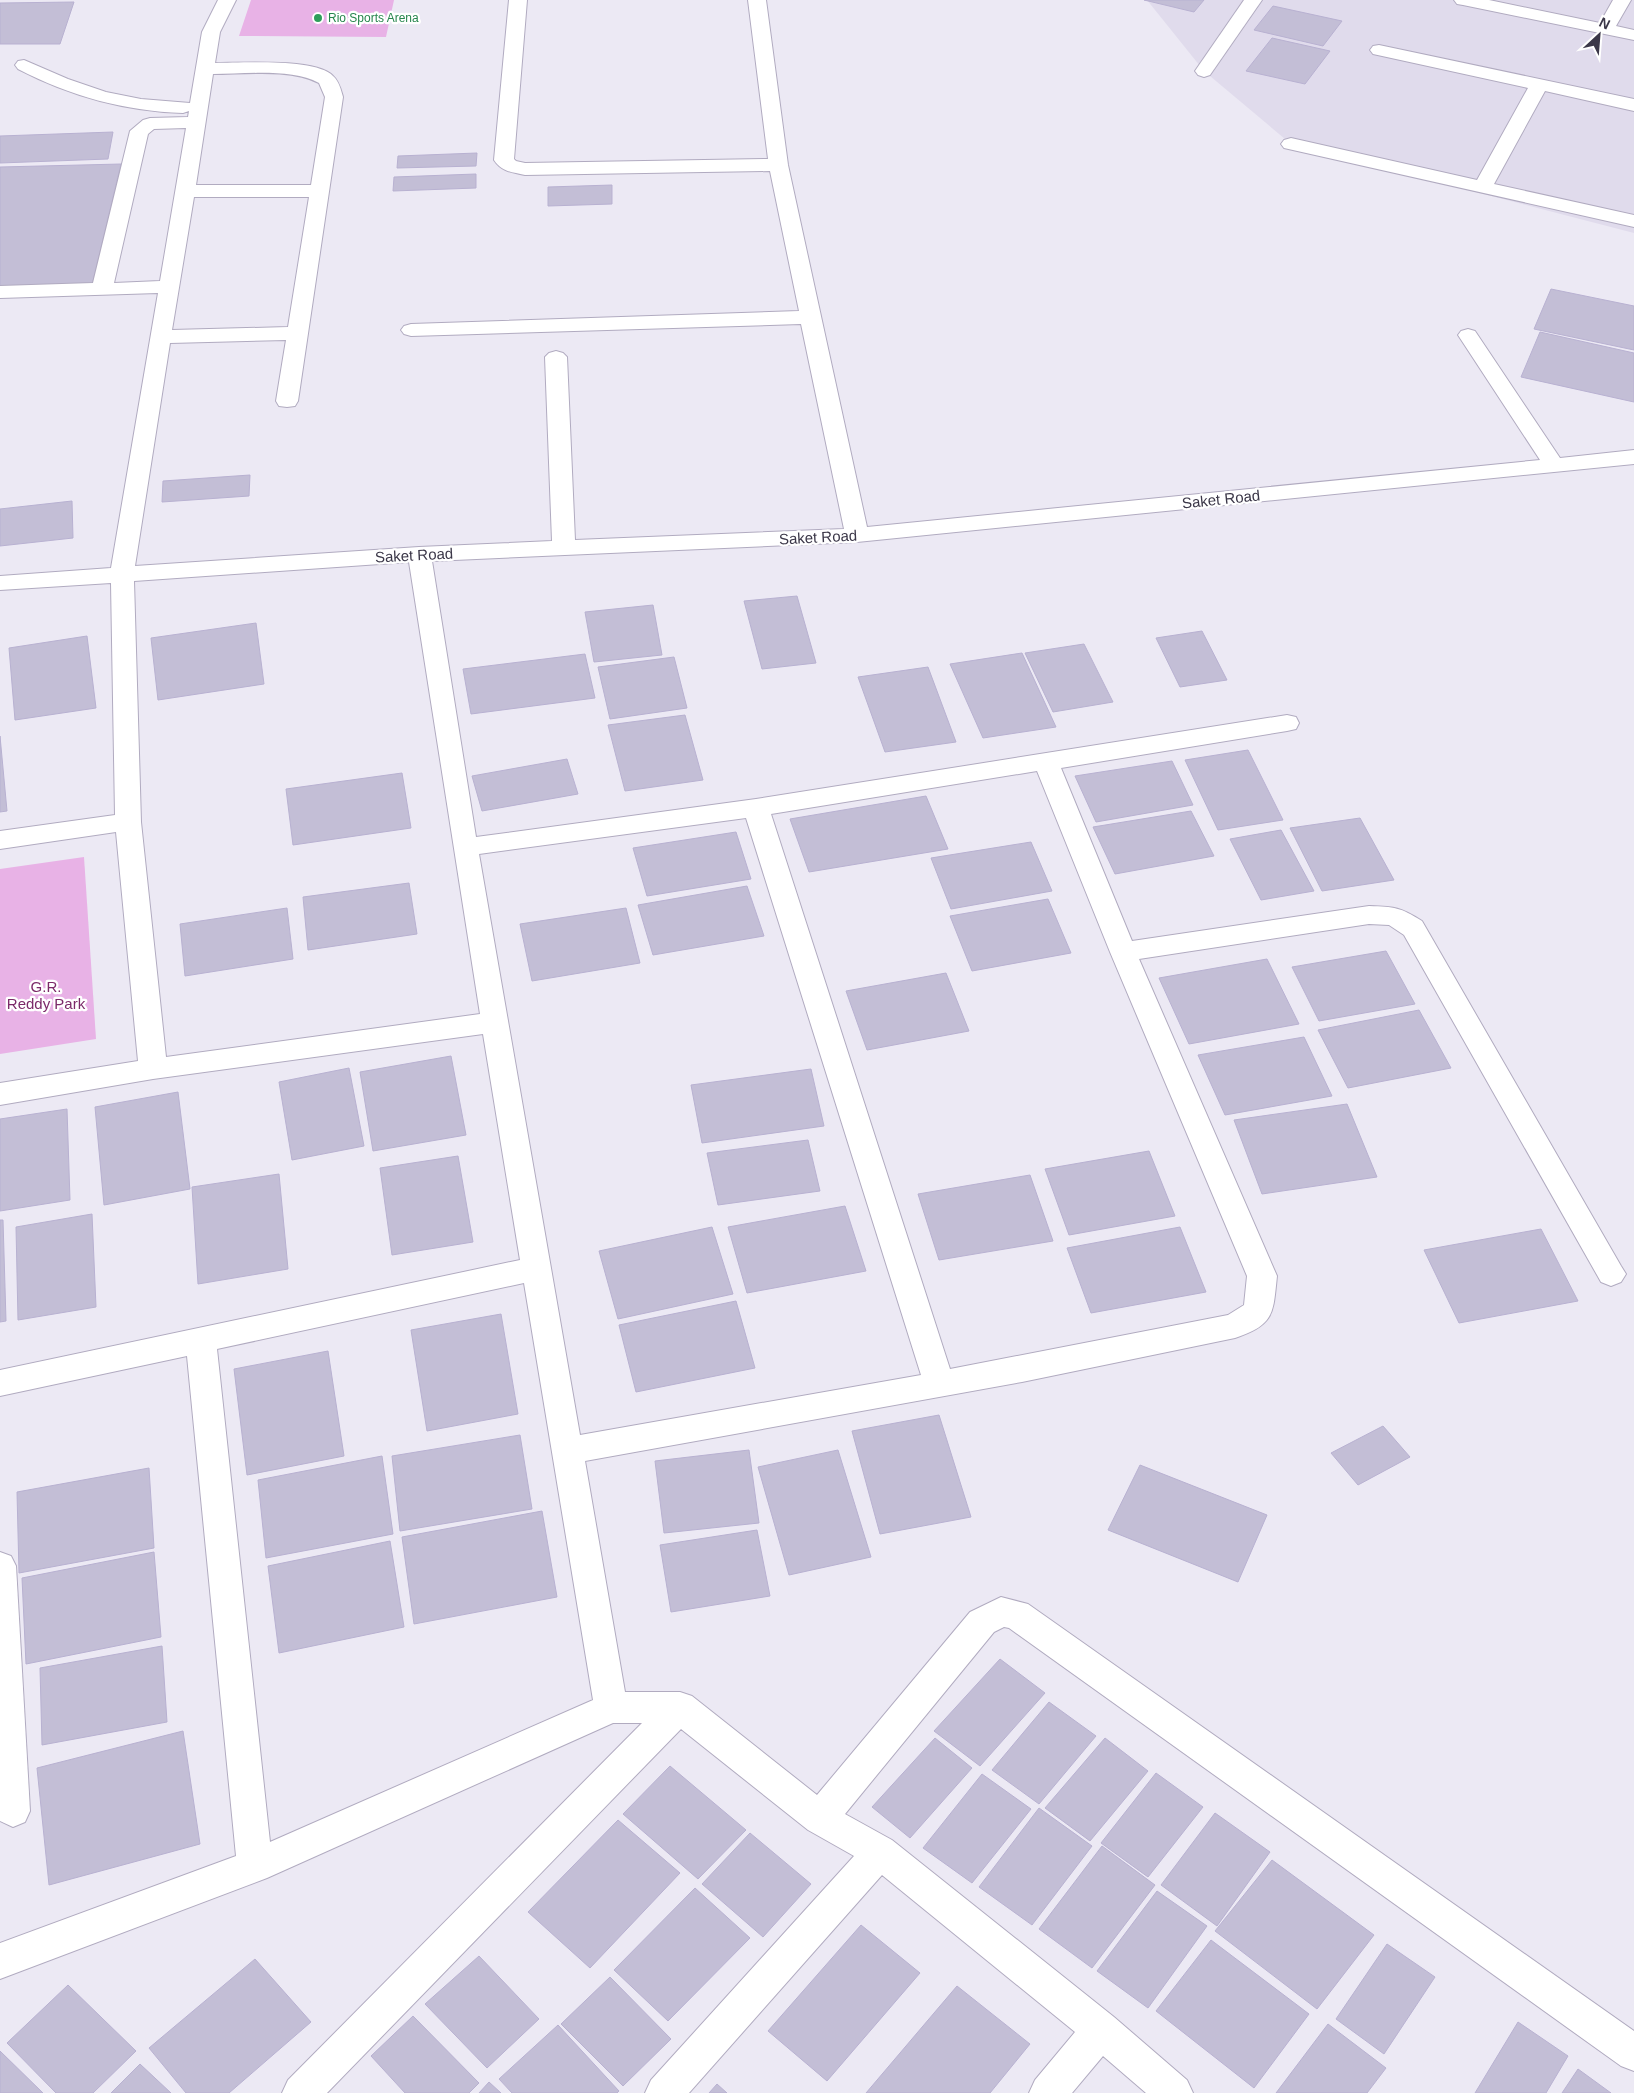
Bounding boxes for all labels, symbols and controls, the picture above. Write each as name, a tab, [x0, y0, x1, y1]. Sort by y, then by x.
north arrow	[1574, 10, 1624, 60]
place label: Rio Sports Arena	[328, 11, 419, 25]
marker: Rio Sports Arena	[312, 12, 324, 24]
text: N	[1597, 14, 1613, 33]
street label: Saket Road	[1181, 486, 1261, 512]
street label: Saket Road	[778, 526, 858, 548]
street label: Saket Road	[374, 544, 454, 566]
park label: G.R. Reddy Park	[7, 978, 86, 1012]

